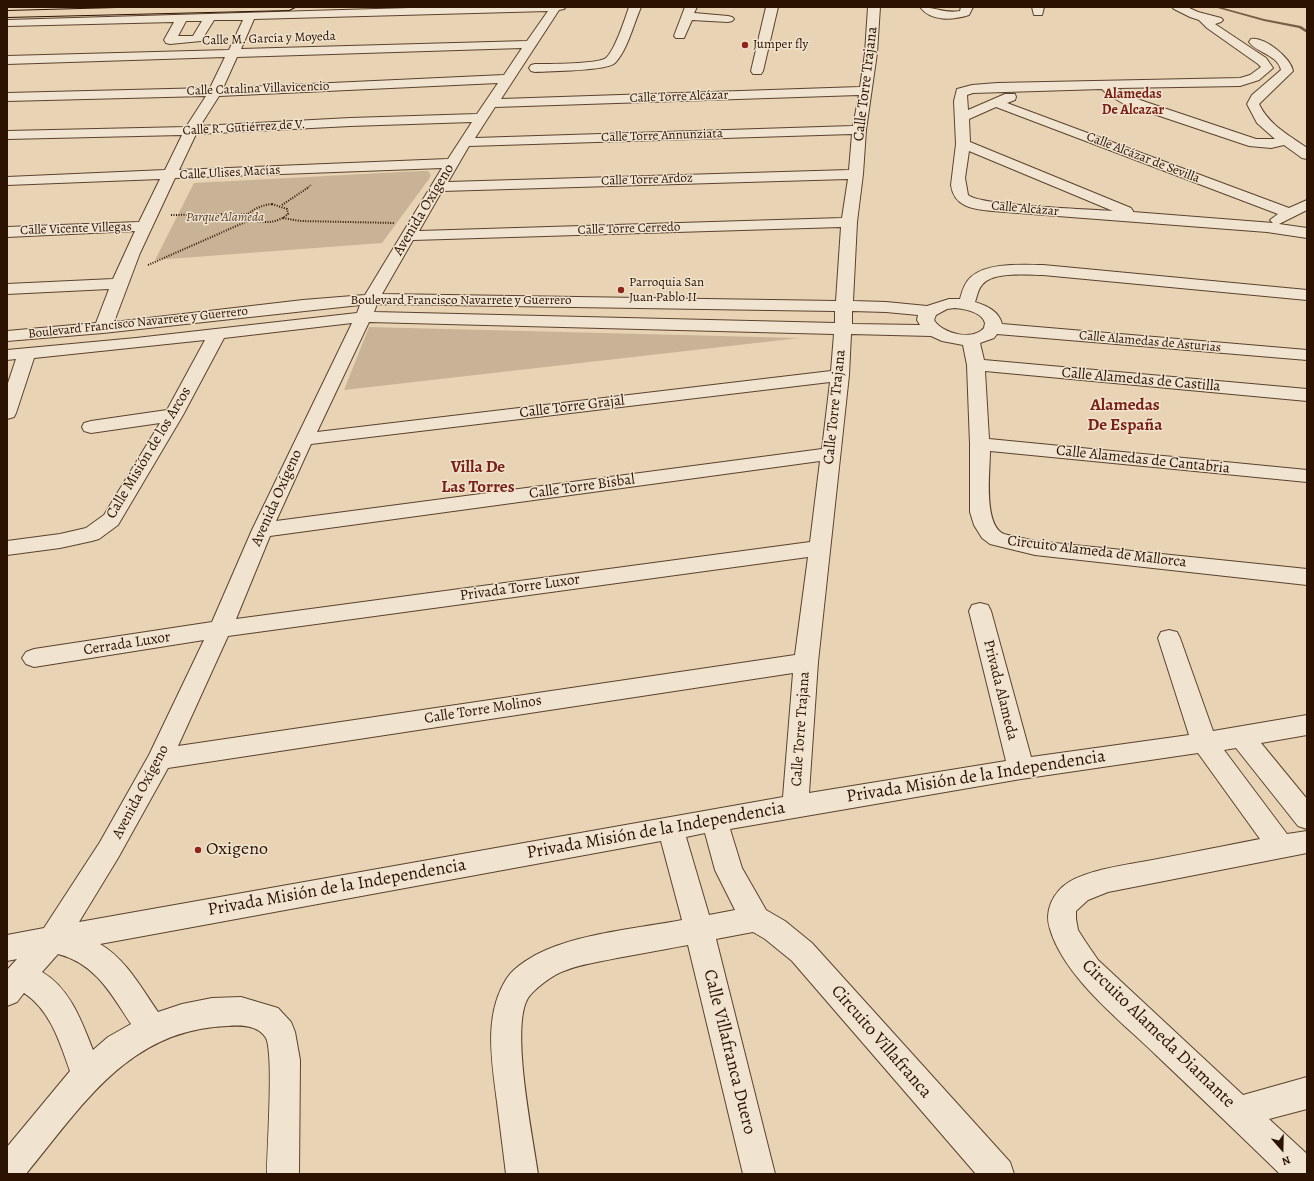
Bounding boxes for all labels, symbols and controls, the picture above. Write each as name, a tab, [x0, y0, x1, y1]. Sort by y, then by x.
street label: Calle Torre Trajana	[850, 26, 882, 142]
street label: Calle M. García y Moyeda	[202, 29, 336, 49]
place label: Jumper fly	[753, 37, 808, 53]
marker: Jumper fly	[740, 40, 750, 50]
street label: Calle Catalina Villavicencio	[186, 79, 330, 99]
street label: Calle Torre Alcázar	[629, 87, 729, 107]
district label: Alamedas De Alcazar	[1102, 87, 1164, 120]
street label: Calle R. Gutiérrez de V.	[182, 117, 306, 139]
street label: Calle Torre Annunziata	[601, 126, 723, 146]
street label: Calle Alcázar de Sevilla	[1084, 129, 1202, 187]
street label: Avenida Oxígeno	[390, 161, 458, 259]
street label: Calle Ulises Macías	[179, 163, 281, 183]
street label: Calle Torre Ardoz	[601, 171, 693, 189]
street label: Calle Alcázar	[990, 198, 1060, 220]
park label: Parque Alameda	[186, 210, 264, 226]
street label: Calle Vicente Villegas	[20, 219, 132, 239]
street label: Calle Torre Cerredo	[577, 219, 681, 239]
place label: Parroquia San Juan Pablo II	[629, 275, 704, 306]
marker: Parroquia San Juan Pablo II	[616, 285, 626, 295]
street label: Boulevard Francisco Navarrete y Guerrero	[351, 293, 571, 309]
street label: Boulevard Francisco Navarrete y Guerrero	[27, 304, 249, 342]
street label: Calle Alamedas de Asturias	[1078, 328, 1222, 356]
street label: Calle Torre Trajana	[820, 349, 850, 465]
street label: Calle Alamedas de Castilla	[1061, 364, 1221, 396]
street label: Calle Misión de los Arcos	[102, 384, 196, 522]
street label: Calle Torre Grajal	[518, 392, 626, 422]
district label: Alamedas De España	[1088, 396, 1162, 436]
street label: Calle Alamedas de Cantabria	[1055, 442, 1231, 478]
street label: Avenida Oxígeno	[248, 447, 306, 549]
district label: Villa De Las Torres	[441, 458, 515, 498]
street label: Calle Torre Bisbal	[528, 471, 636, 503]
street label: Circuito Alameda de Mallorca	[1006, 532, 1188, 572]
street label: Privada Torre Luxor	[459, 571, 581, 605]
street label: Cerrada Luxor	[82, 628, 172, 660]
street label: Privada Alameda	[979, 638, 1021, 742]
street label: Calle Torre Trajana	[788, 671, 814, 787]
street label: Calle Torre Molinos	[423, 692, 543, 728]
street label: Avenida Oxígeno	[109, 742, 173, 842]
street label: Privada Misión de la Independencia	[845, 746, 1107, 808]
street label: Privada Misión de la Independencia	[525, 798, 787, 864]
place label: Oxigeno	[206, 839, 268, 861]
marker: Oxigeno	[193, 845, 203, 855]
street label: Privada Misión de la Independencia	[206, 855, 468, 921]
street label: Circuito Alameda Diamante	[1077, 955, 1239, 1113]
street label: Calle Villafranca Duero	[698, 967, 760, 1137]
street label: Circuito Villafranca	[826, 981, 936, 1103]
north arrow	[1262, 1129, 1302, 1169]
text: N	[1280, 1152, 1293, 1169]

